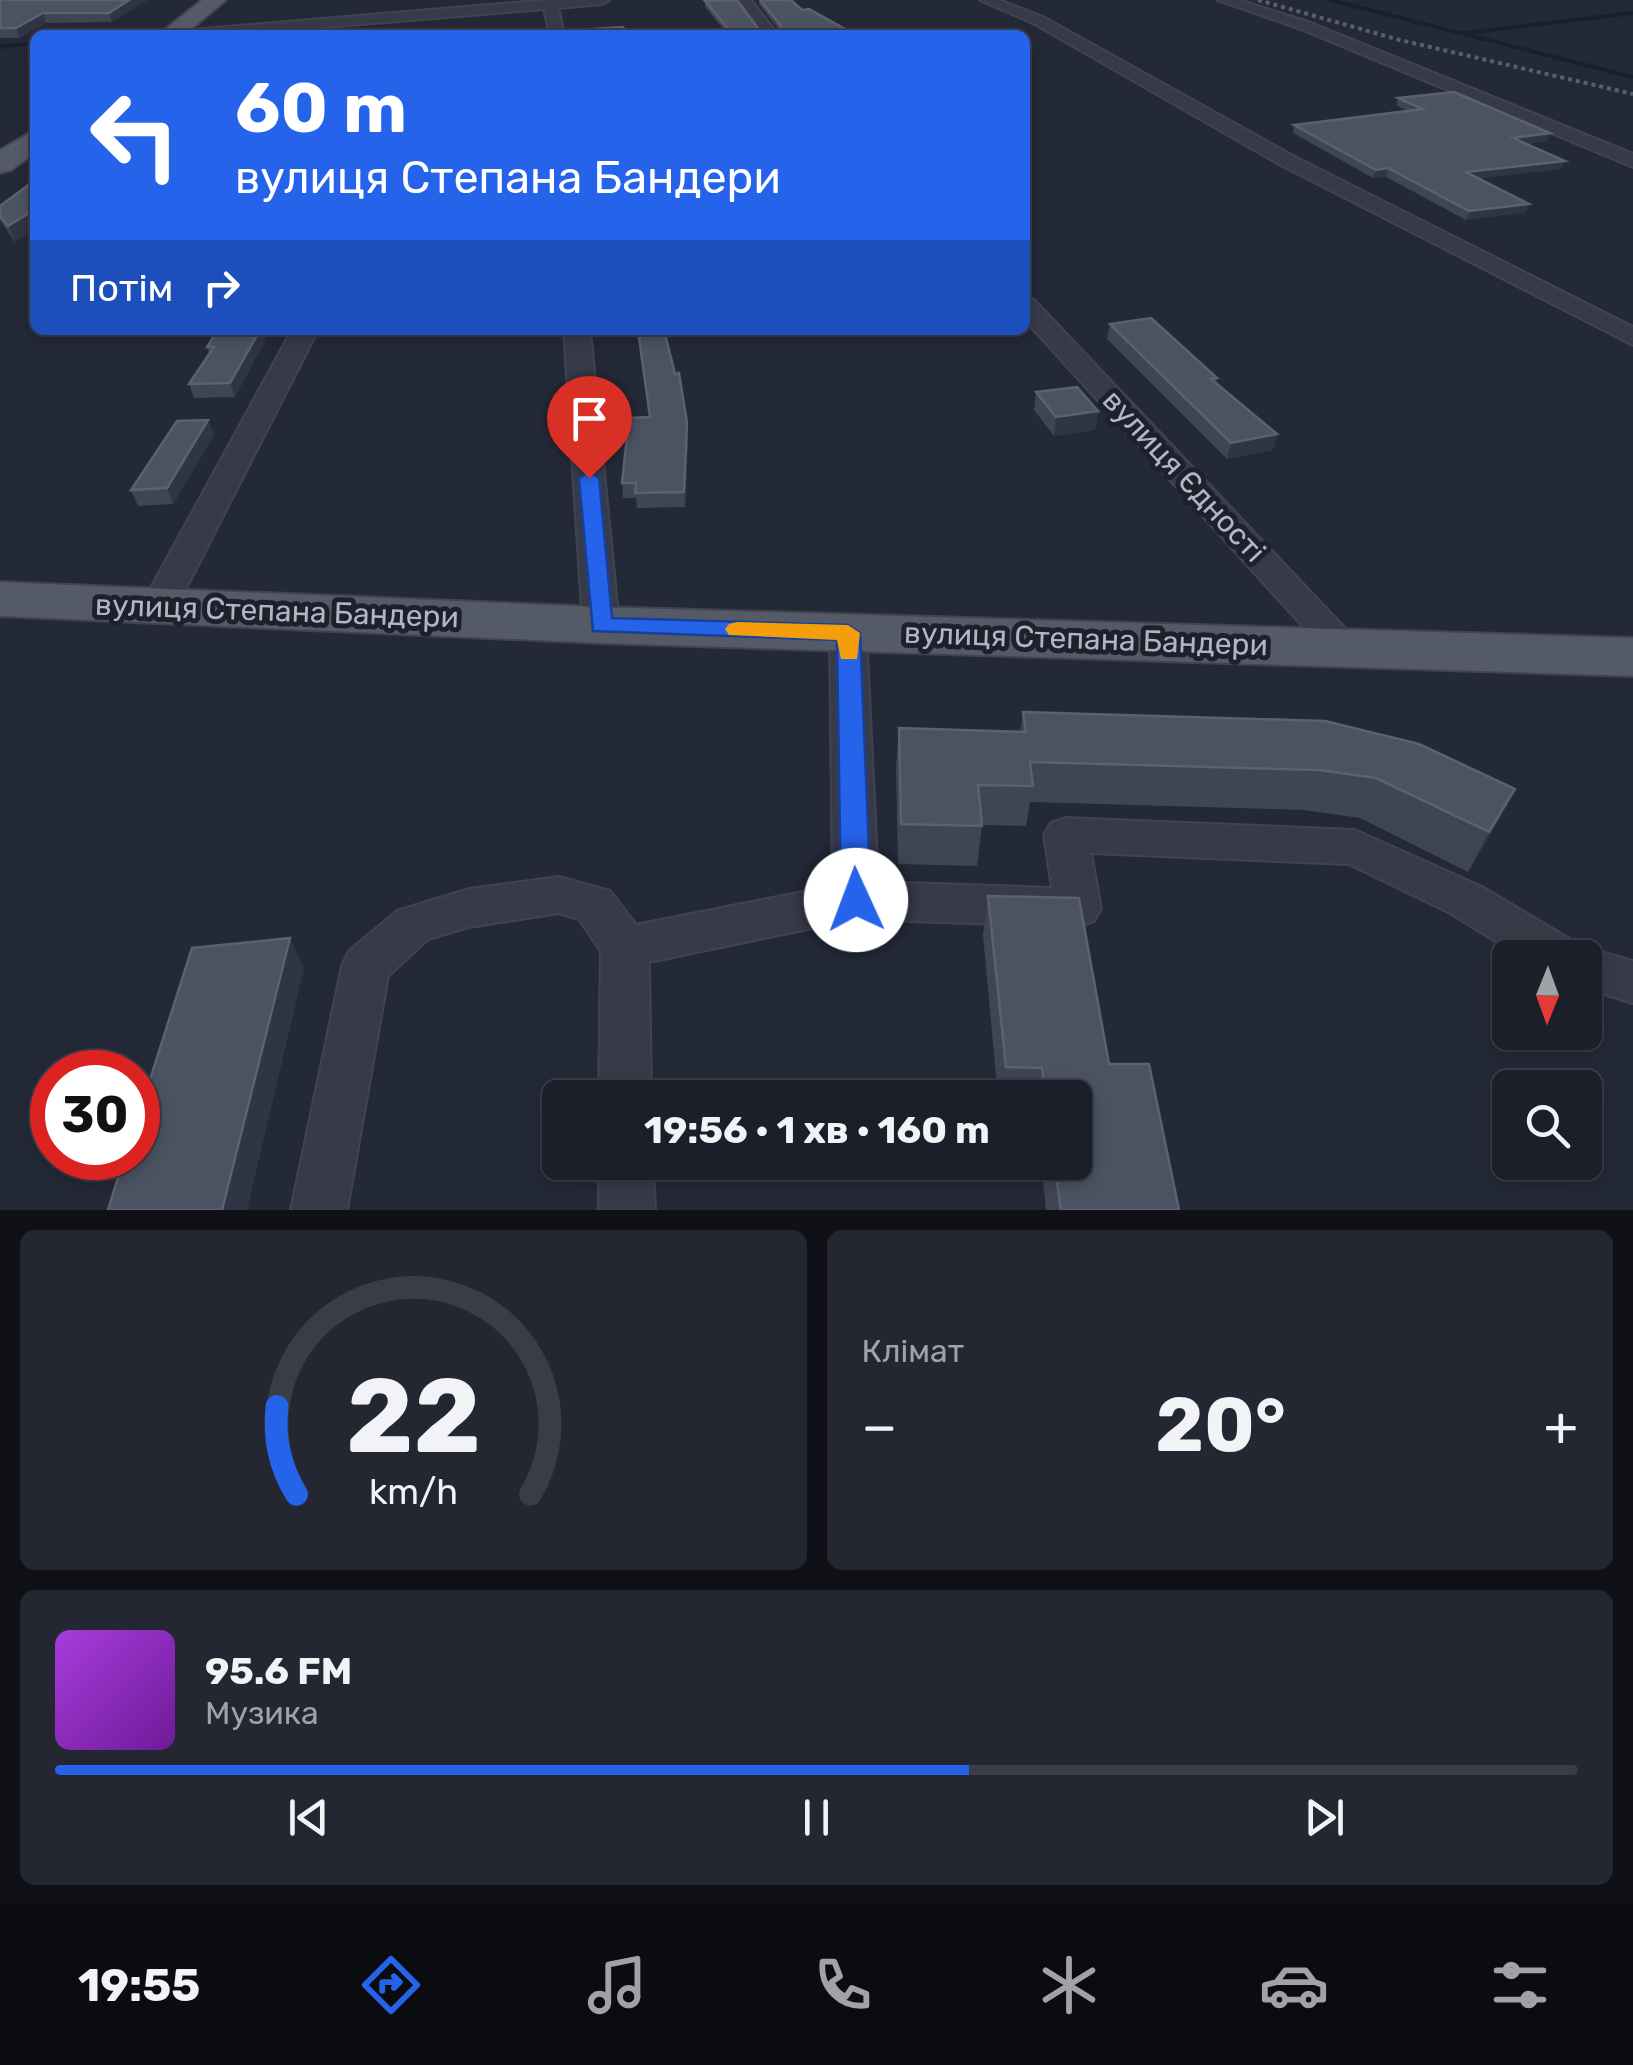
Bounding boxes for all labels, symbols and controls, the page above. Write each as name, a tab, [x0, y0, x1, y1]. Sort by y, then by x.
text: 60 m	[235, 67, 407, 150]
icon: left	[70, 70, 200, 200]
text: вулиця Степана Бандери	[235, 151, 781, 204]
icon: right	[194, 260, 249, 315]
text: Потім	[70, 265, 174, 311]
pin	[547, 376, 632, 479]
street label: вулиця Єдності	[1095, 382, 1273, 570]
icon: arrive	[562, 391, 617, 446]
street label: вулиця Степана Бандери	[95, 587, 459, 635]
street label: вулиця Степана Бандери	[904, 615, 1268, 663]
position arrow	[804, 848, 908, 952]
north arrow	[1492, 940, 1602, 1050]
map controls	[1492, 940, 1602, 1180]
speed limit sign: 30	[30, 1050, 160, 1180]
button: search	[1492, 1070, 1602, 1180]
text: 19:56 · 1 хв · 160 m	[644, 1107, 990, 1153]
text: Клімат	[862, 1332, 964, 1370]
text: 22	[346, 1355, 481, 1478]
text: 20°	[1155, 1381, 1286, 1470]
text: −	[862, 1394, 897, 1459]
text: +	[1544, 1394, 1578, 1459]
text: km/h	[369, 1471, 458, 1513]
text: 95.6 FM	[205, 1648, 352, 1694]
text: Музика	[205, 1694, 319, 1732]
icon: previous	[281, 1790, 336, 1845]
icon: pause	[789, 1790, 844, 1845]
icon: next	[1297, 1790, 1352, 1845]
icon: directions	[356, 1950, 426, 2020]
icon: music	[582, 1950, 652, 2020]
icon: phone	[808, 1950, 878, 2020]
icon: climate	[1034, 1950, 1104, 2020]
icon: car	[1259, 1950, 1329, 2020]
icon: filters	[1485, 1950, 1555, 2020]
text: 19:55	[78, 1959, 200, 2012]

